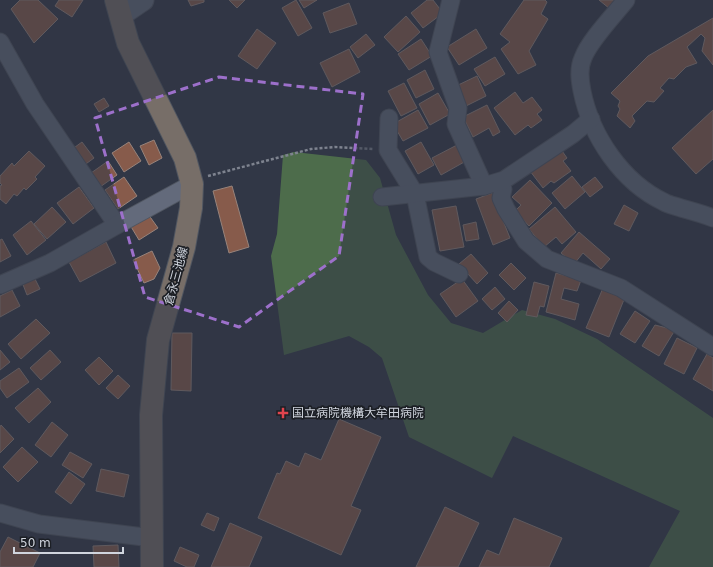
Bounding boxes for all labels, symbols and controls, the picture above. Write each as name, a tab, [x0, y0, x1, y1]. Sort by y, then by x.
street label: 倉永三池線	[161, 245, 191, 307]
place label: 国立病院機構大牟田病院	[292, 406, 424, 420]
marker: 国立病院機構大牟田病院	[277, 407, 289, 419]
scale bar	[14, 529, 123, 555]
text: 50 m	[20, 536, 51, 550]

